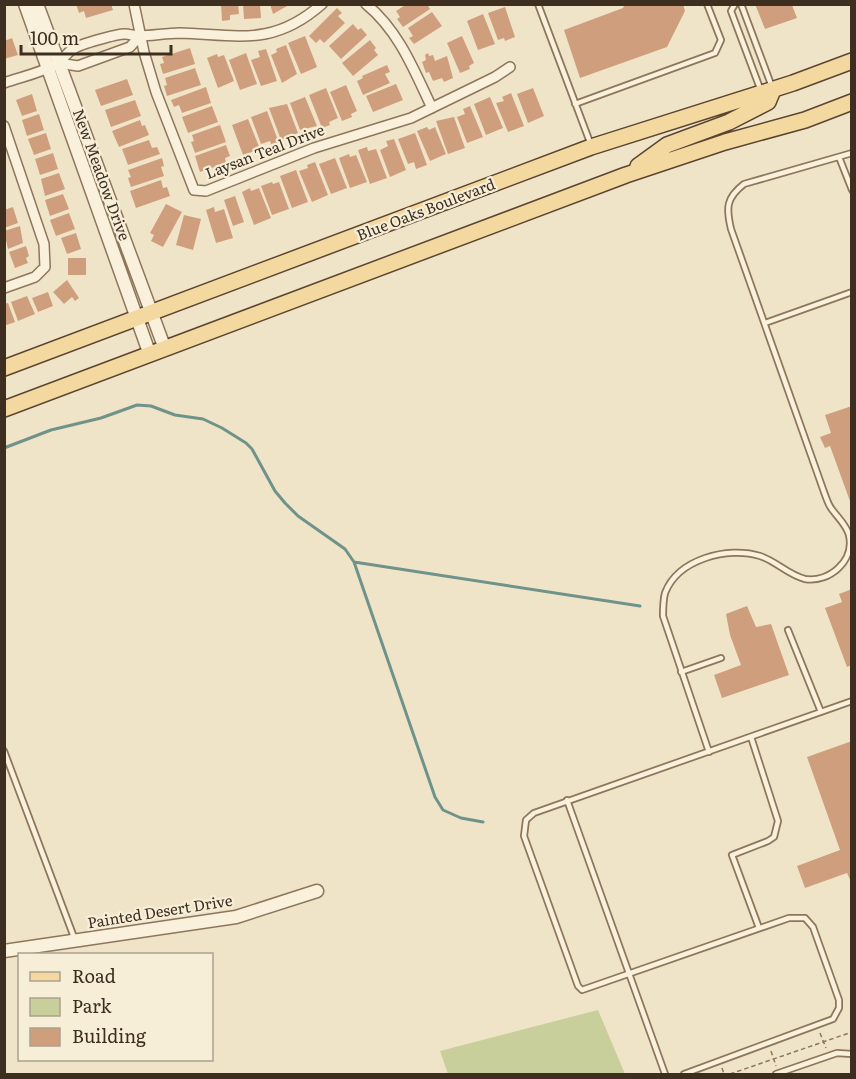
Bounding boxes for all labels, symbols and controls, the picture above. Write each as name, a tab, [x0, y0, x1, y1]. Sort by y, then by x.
scale bar	[21, 18, 171, 56]
text: 100 m	[30, 24, 79, 51]
street label: New Meadow Drive	[68, 105, 137, 244]
street label: Laysan Teal Drive	[202, 117, 328, 184]
street label: Blue Oaks Boulevard	[353, 172, 498, 246]
street label: Painted Desert Drive	[86, 888, 234, 933]
legend	[18, 953, 213, 1061]
text: Road	[72, 962, 116, 989]
text: Park	[72, 992, 113, 1019]
text: Building	[72, 1022, 147, 1049]

